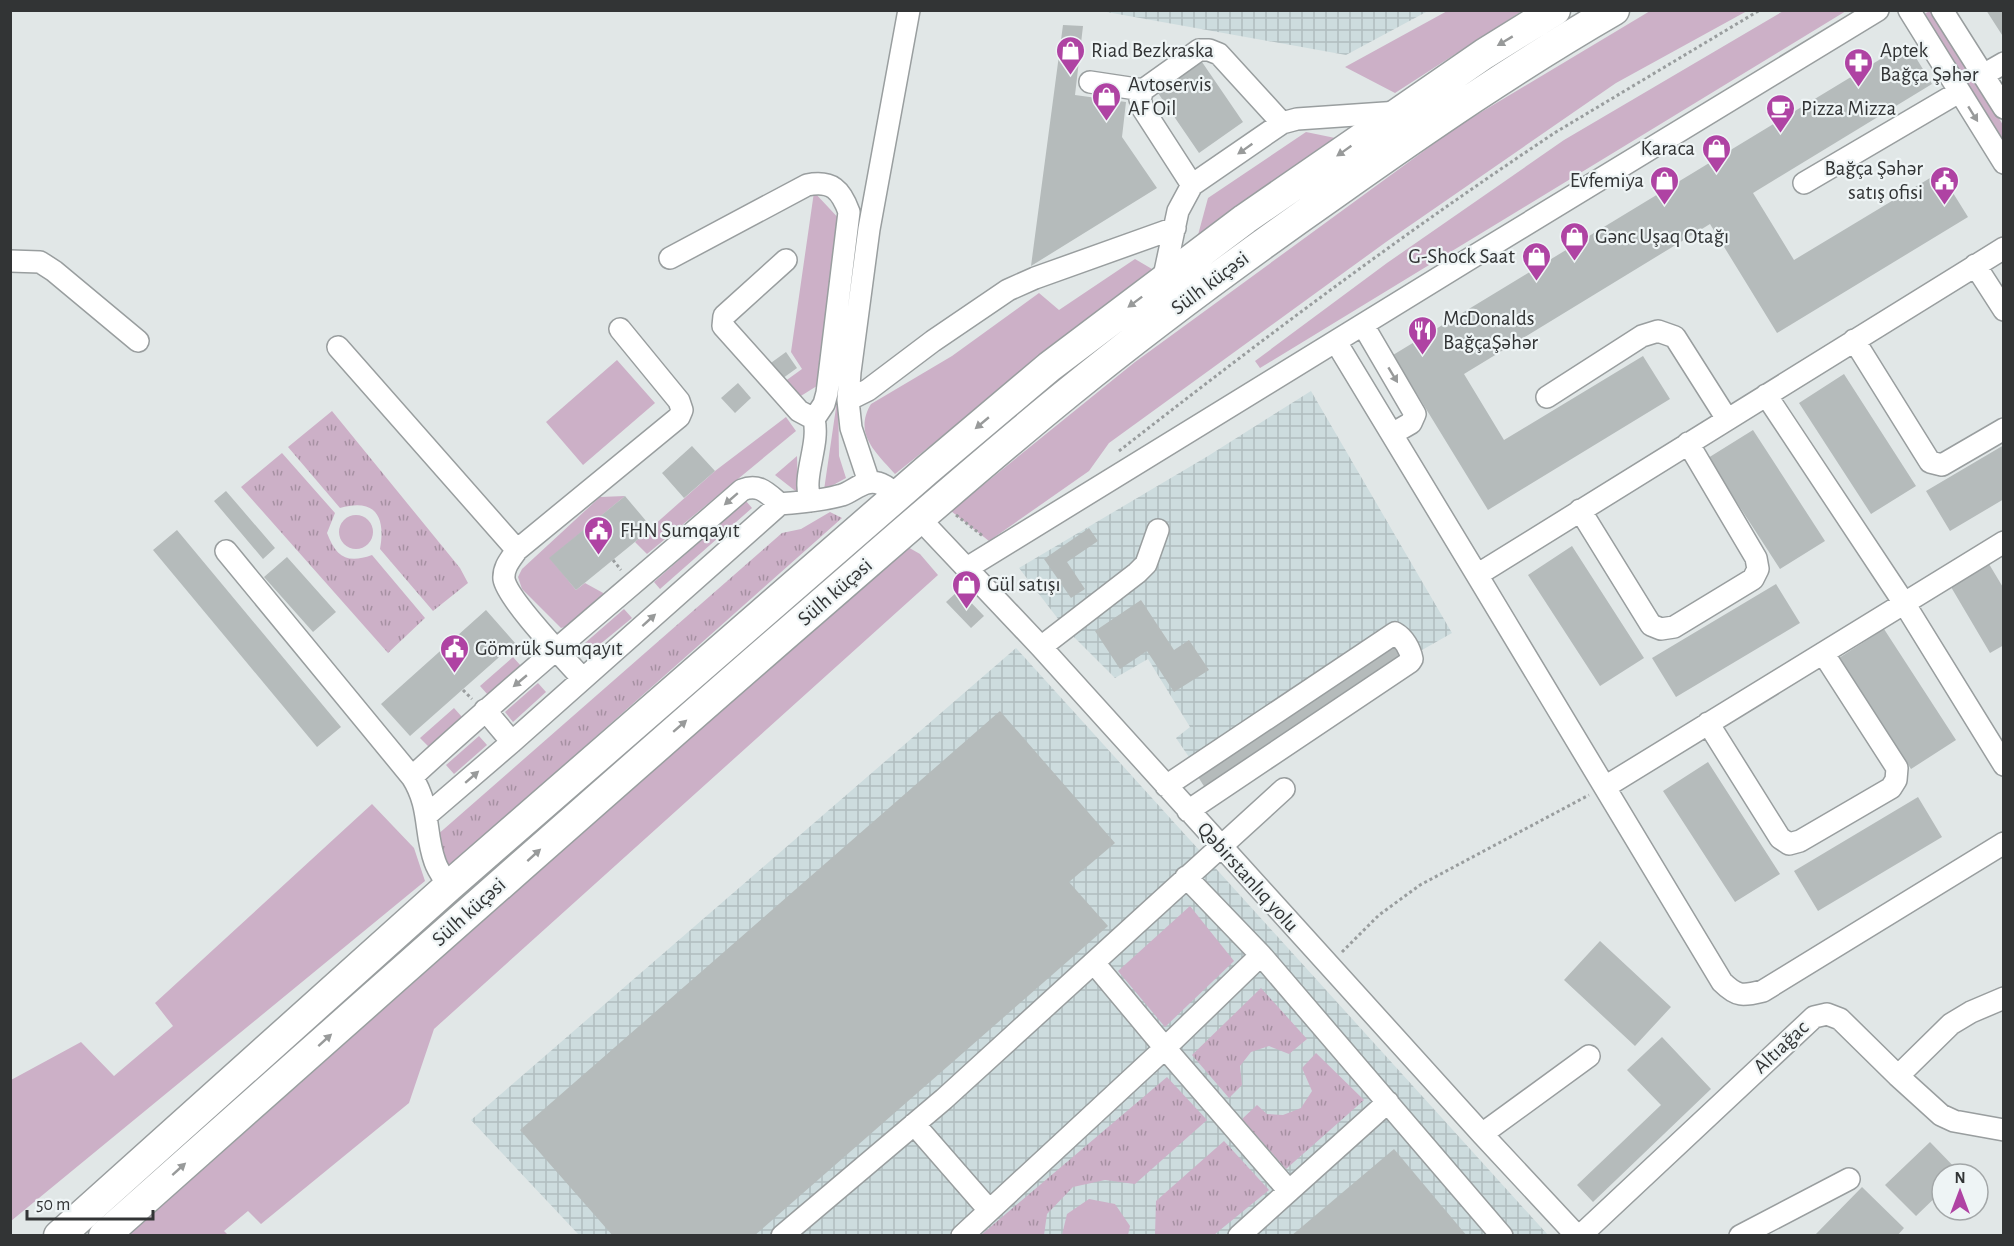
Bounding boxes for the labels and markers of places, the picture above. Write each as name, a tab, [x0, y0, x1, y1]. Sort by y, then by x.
shop icon: Riad Bezkraska	[1054, 34, 1086, 76]
place label: Riad Bezkraska	[1091, 40, 1214, 61]
place label: Aptek Bağça Şəhər	[1880, 40, 1979, 85]
pharmacy icon: Aptek Bağça Şəhər	[1843, 46, 1875, 88]
place label: Avtoservis AF Oil	[1128, 74, 1212, 119]
shop icon: Avtoservis AF Oil	[1091, 80, 1123, 122]
cafe icon: Pizza Mizza	[1764, 92, 1796, 134]
place label: Pizza Mizza	[1801, 98, 1896, 119]
shop icon: Karaca	[1700, 132, 1732, 174]
place label: Karaca	[1640, 138, 1695, 159]
place label: Bağça Şəhər satış ofisi	[1824, 158, 1923, 203]
shop icon: Evfemiya	[1649, 164, 1681, 206]
public building icon: Bağça Şəhər satış ofisi	[1928, 164, 1960, 206]
place label: Evfemiya	[1570, 170, 1644, 191]
shop icon: Gənc Uşaq Otağı	[1558, 220, 1590, 262]
place label: Gənc Uşaq Otağı	[1595, 226, 1729, 247]
shop icon: G-Shock Saat	[1520, 240, 1552, 282]
place label: G-Shock Saat	[1408, 246, 1515, 267]
place label: McDonalds BağçaŞəhər	[1443, 308, 1538, 353]
restaurant icon: McDonalds BağçaŞəhər	[1406, 314, 1438, 356]
public building icon: FHN Sumqayıt	[583, 514, 615, 556]
place label: FHN Sumqayıt	[620, 520, 740, 541]
shop icon: Gül satışı	[950, 568, 982, 610]
place label: Gül satışı	[987, 574, 1061, 595]
public building icon: Gömrük Sumqayıt	[438, 632, 470, 674]
place label: Gömrük Sumqayıt	[475, 638, 623, 659]

